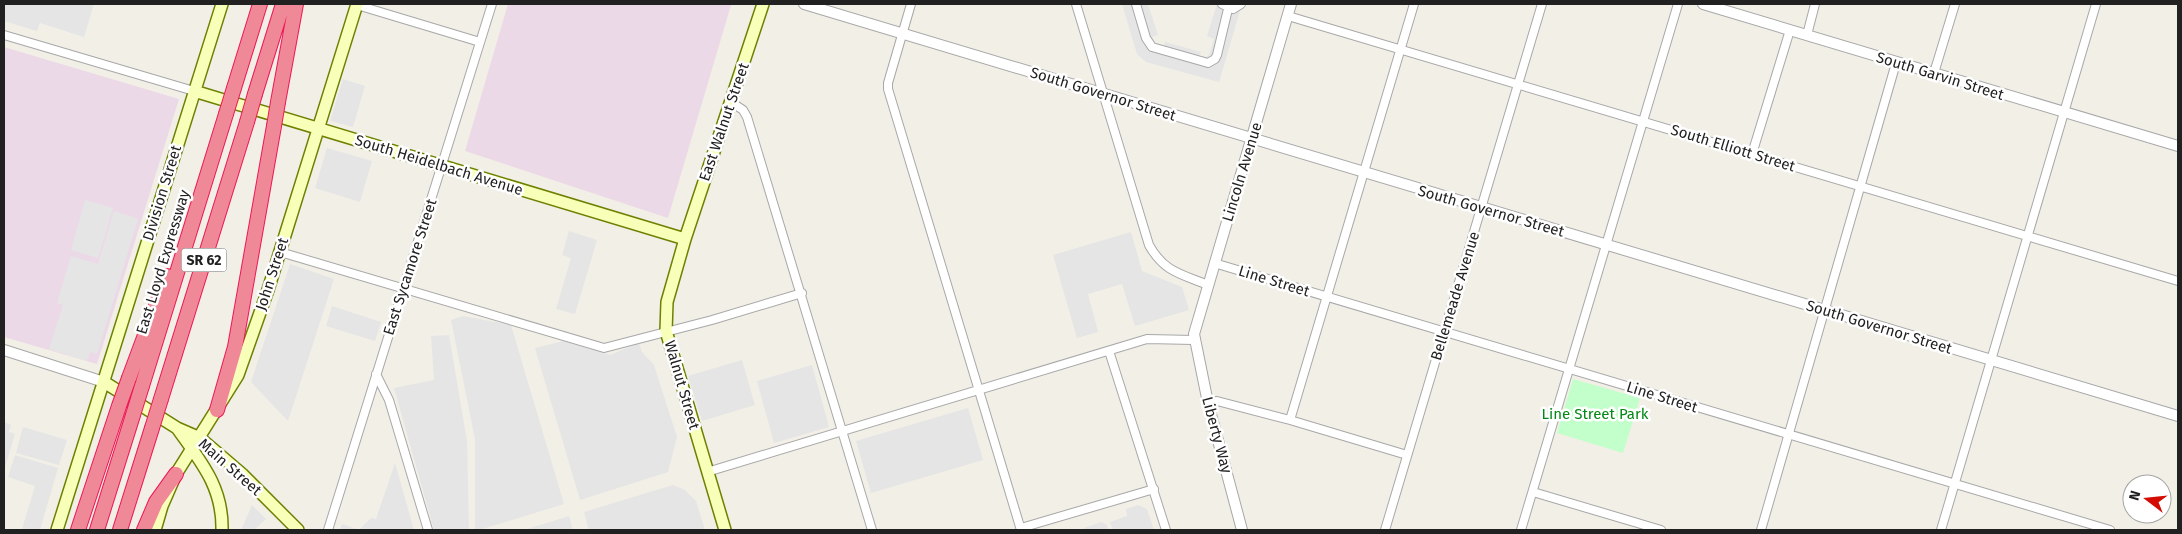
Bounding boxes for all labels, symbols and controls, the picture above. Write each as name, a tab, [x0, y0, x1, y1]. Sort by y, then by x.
street label: South Garvin Street	[1874, 48, 2006, 104]
street label: East Walnut Street	[695, 60, 753, 184]
street label: South Governor Street	[1028, 63, 1179, 125]
street label: Lincoln Avenue	[1218, 120, 1266, 224]
street label: South Elliott Street	[1669, 121, 1798, 176]
street label: South Heidelbach Avenue	[353, 131, 525, 199]
street label: Division Street	[139, 142, 185, 243]
street label: South Governor Street	[1416, 181, 1567, 241]
street label: East Lloyd Expressway	[132, 187, 194, 336]
street label: East Sycamore Street	[379, 196, 441, 338]
street label: Bellemeade Avenue	[1427, 229, 1483, 363]
street label: John Street	[252, 235, 292, 313]
road number: SR 62	[182, 248, 226, 272]
street label: Line Street	[1236, 262, 1312, 300]
street label: South Governor Street	[1804, 296, 1955, 358]
street label: Walnut Street	[661, 338, 703, 432]
street label: Line Street	[1624, 378, 1700, 416]
street label: Liberty Way	[1198, 395, 1236, 476]
park label: Line Street Park	[1542, 405, 1649, 423]
street label: Main Street	[195, 435, 266, 500]
north arrow	[2122, 474, 2172, 524]
text: N	[2126, 489, 2144, 502]

